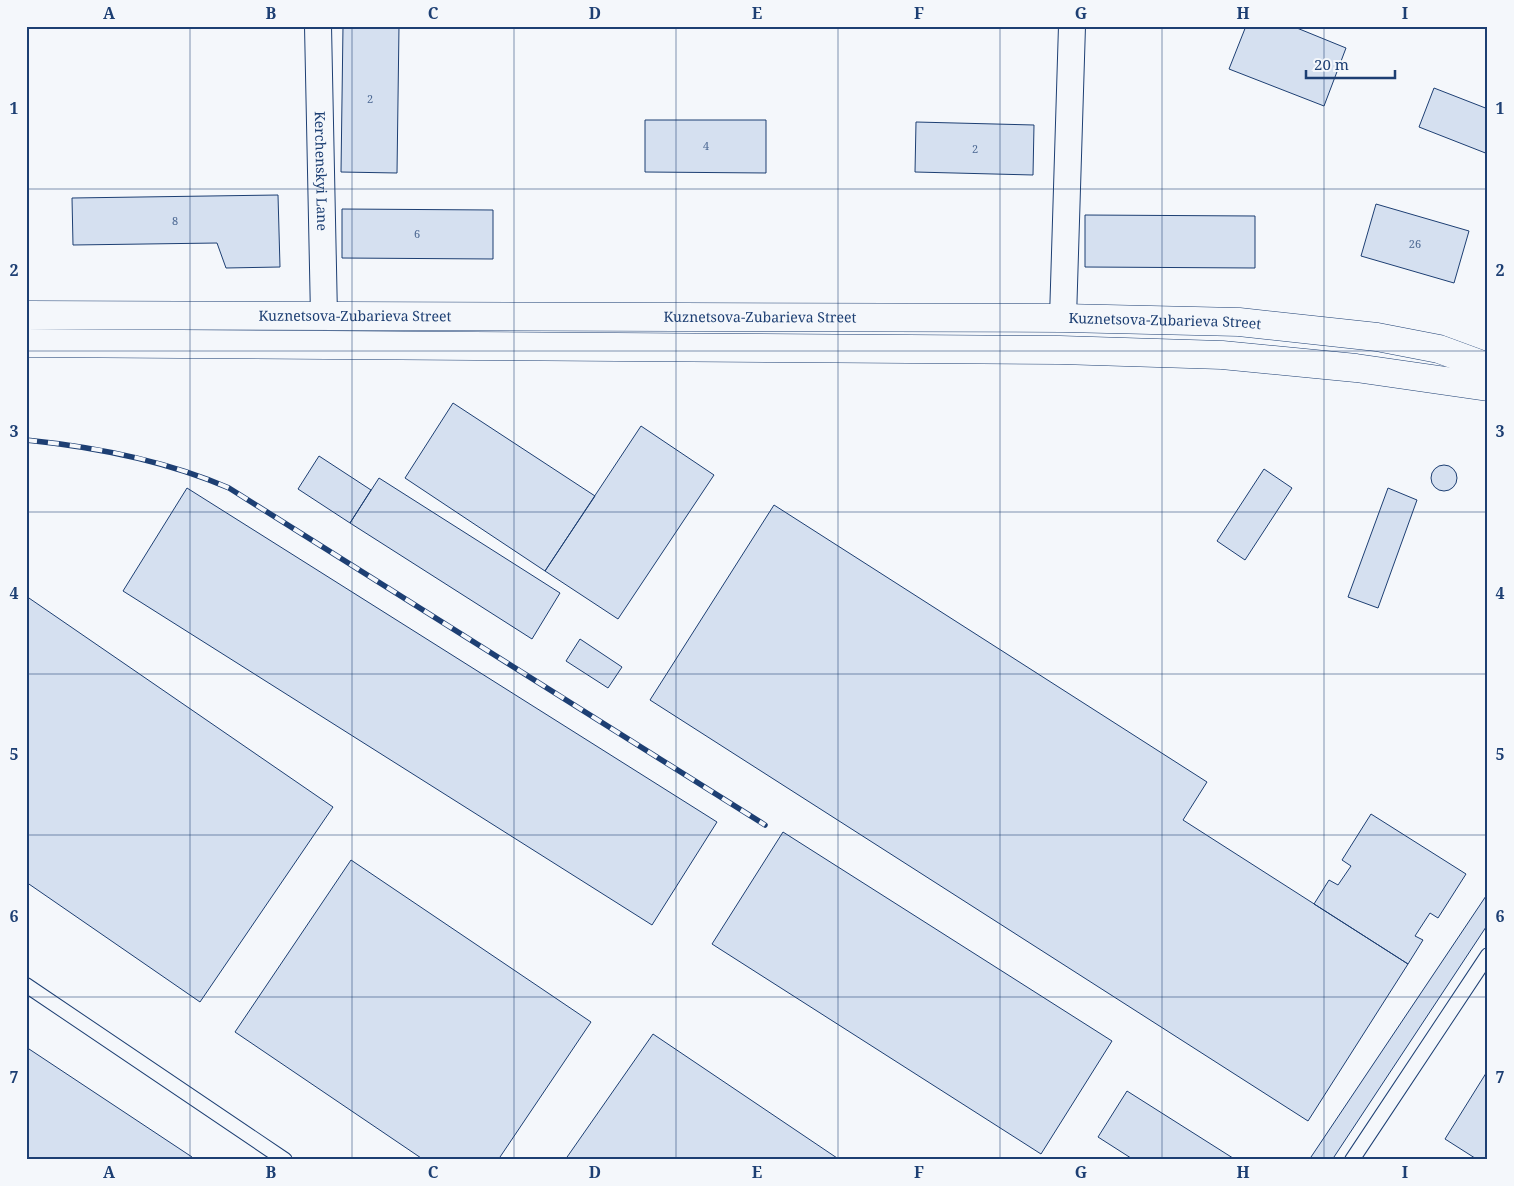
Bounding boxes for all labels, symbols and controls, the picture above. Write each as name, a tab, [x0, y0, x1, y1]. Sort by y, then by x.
text: A	[103, 2, 116, 24]
text: B	[266, 2, 277, 24]
text: C	[428, 2, 439, 24]
text: D	[589, 2, 601, 24]
text: E	[752, 2, 762, 24]
text: F	[914, 2, 924, 24]
text: G	[1075, 2, 1087, 24]
text: H	[1236, 2, 1250, 24]
text: I	[1402, 2, 1408, 24]
scale bar	[1306, 48, 1395, 80]
text: 20 m	[1314, 54, 1349, 74]
house number: 2	[367, 91, 373, 106]
text: 1	[9, 97, 19, 119]
text: 1	[1495, 97, 1505, 119]
street label: Kerchenskyi Lane	[311, 111, 332, 231]
house number: 4	[703, 138, 709, 153]
house number: 2	[972, 141, 978, 156]
house number: 8	[172, 213, 178, 228]
house number: 6	[414, 226, 420, 241]
house number: 26	[1409, 236, 1421, 251]
text: 2	[9, 259, 19, 281]
text: 2	[1495, 259, 1505, 281]
street label: Kuznetsova-Zubarieva Street	[259, 306, 452, 325]
street label: Kuznetsova-Zubarieva Street	[664, 307, 857, 326]
street label: Kuznetsova-Zubarieva Street	[1068, 308, 1262, 333]
text: 3	[9, 420, 19, 442]
text: 3	[1495, 420, 1505, 442]
text: 4	[9, 582, 19, 604]
text: 4	[1495, 582, 1505, 604]
text: 5	[9, 743, 19, 765]
text: 5	[1495, 743, 1505, 765]
text: 6	[9, 905, 19, 927]
text: 6	[1495, 905, 1505, 927]
text: 7	[9, 1066, 19, 1088]
text: 7	[1495, 1066, 1505, 1088]
text: A	[103, 1161, 116, 1183]
text: B	[266, 1161, 277, 1183]
text: C	[428, 1161, 439, 1183]
text: D	[589, 1161, 601, 1183]
text: E	[752, 1161, 762, 1183]
text: F	[914, 1161, 924, 1183]
text: G	[1075, 1161, 1087, 1183]
text: H	[1236, 1161, 1250, 1183]
text: I	[1402, 1161, 1408, 1183]

